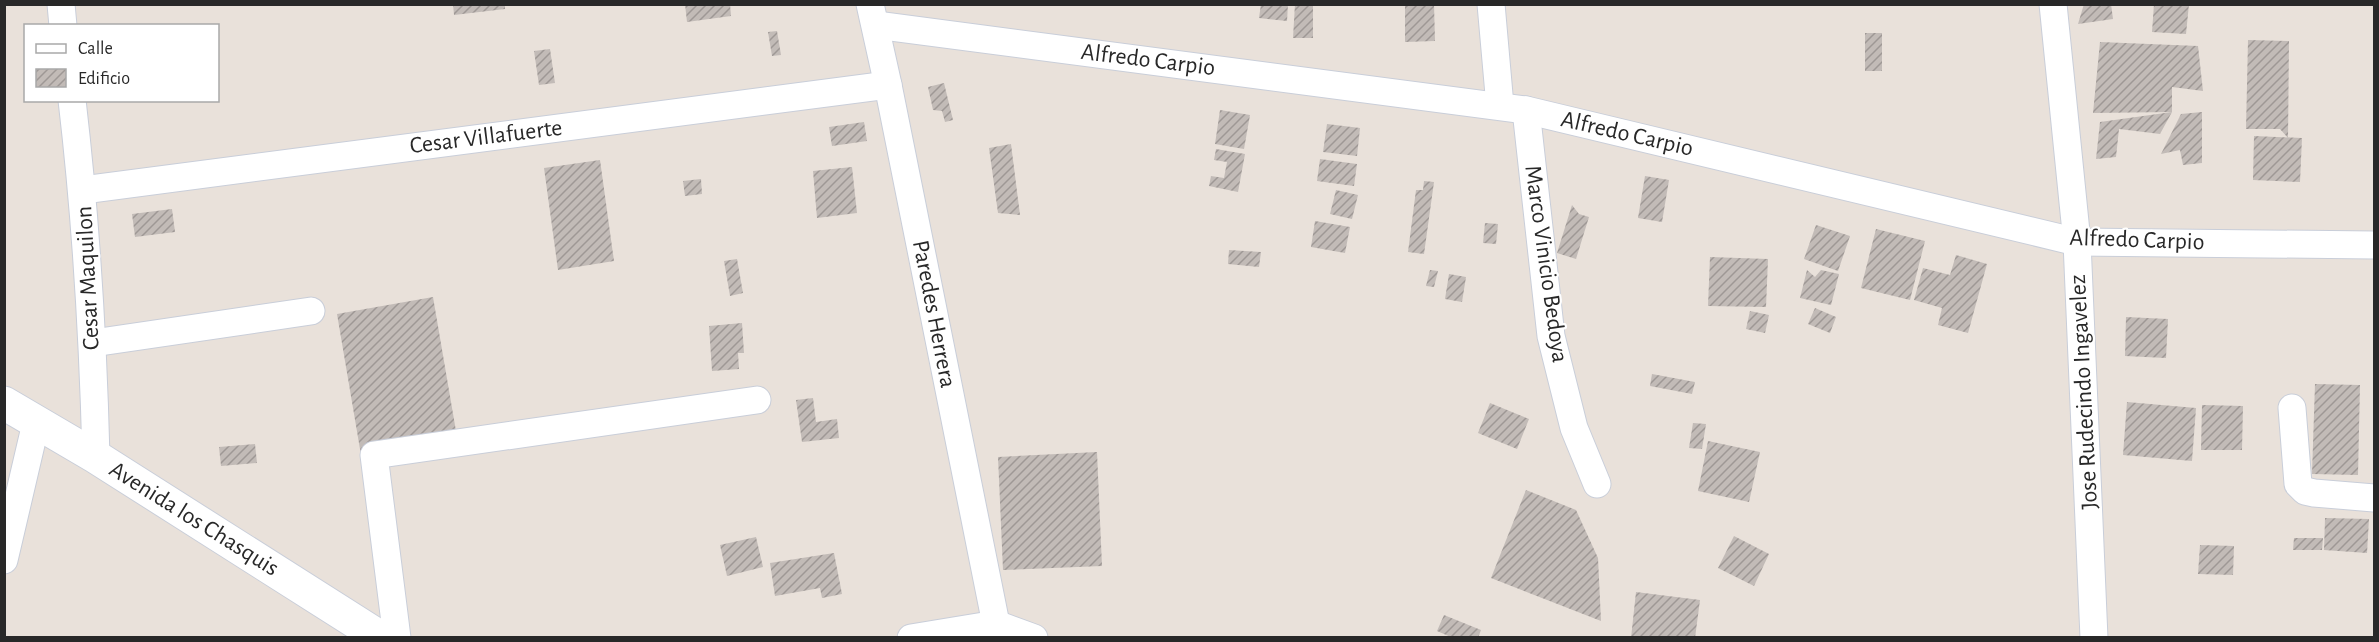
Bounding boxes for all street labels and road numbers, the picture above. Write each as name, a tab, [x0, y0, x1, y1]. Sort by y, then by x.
street label: Alfredo Carpio	[1080, 40, 1216, 80]
street label: Alfredo Carpio	[1559, 107, 1695, 161]
street label: Cesar Villafuerte	[408, 116, 564, 158]
street label: Marco Vinicio Bedoya	[1520, 164, 1572, 364]
street label: Cesar Maquilon	[72, 205, 104, 351]
street label: Alfredo Carpio	[2069, 226, 2205, 254]
street label: Paredes Herrera	[908, 238, 960, 390]
street label: Jose Rudecindo Ingavelez	[2066, 274, 2102, 510]
street label: Avenida los Chasquis	[105, 457, 283, 581]

